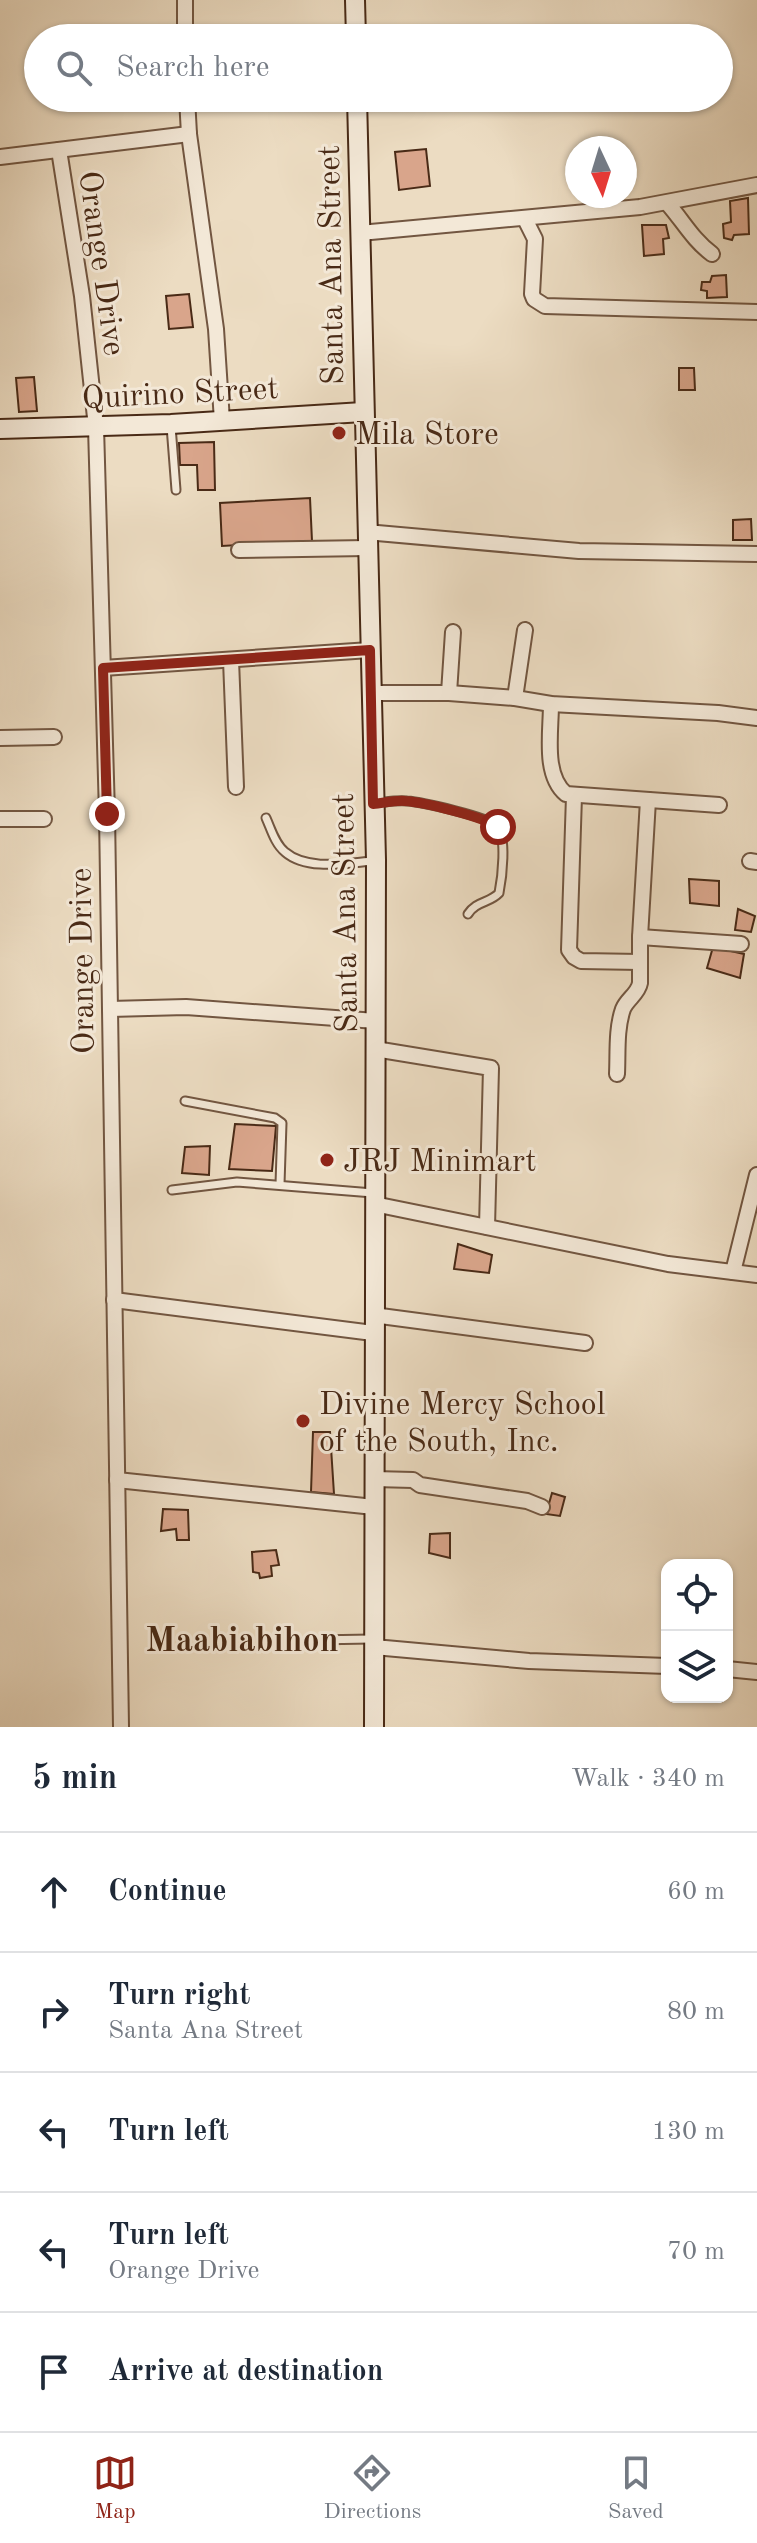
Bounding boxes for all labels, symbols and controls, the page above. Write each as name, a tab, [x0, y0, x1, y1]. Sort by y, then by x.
search box	[24, 24, 733, 112]
icon: search	[52, 46, 96, 90]
text: Search here	[116, 53, 270, 83]
north arrow	[565, 136, 637, 208]
street label: Santa Ana Street	[315, 145, 351, 385]
street label: Orange Drive	[71, 169, 129, 358]
street label: Quirino Street	[81, 374, 279, 416]
place label: Mila Store	[355, 420, 499, 452]
marker: Mila Store	[330, 424, 348, 442]
street label: Santa Ana Street	[329, 793, 365, 1033]
route end	[89, 796, 125, 832]
route start	[480, 809, 516, 845]
street label: Orange Drive	[66, 867, 102, 1054]
place label: JRJ Minimart	[343, 1147, 536, 1179]
marker: JRJ Minimart	[318, 1151, 336, 1169]
place label: Divine Mercy School of the South, Inc.	[319, 1390, 605, 1459]
marker: Divine Mercy School of the South, Inc.	[294, 1412, 312, 1430]
map controls	[661, 1559, 733, 1703]
button: locate	[661, 1559, 733, 1631]
district label: Maabiabihon	[145, 1625, 339, 1659]
button: layers	[661, 1631, 733, 1703]
text: 5 min	[32, 1762, 117, 1796]
text: Walk · 340 m	[571, 1766, 725, 1792]
icon: ahead	[32, 1870, 76, 1914]
text: Continue	[108, 1877, 227, 1907]
text: 60 m	[667, 1879, 725, 1905]
text: Turn right	[108, 1981, 250, 2011]
icon: right	[32, 1990, 76, 2034]
text: 80 m	[667, 1999, 725, 2025]
text: Santa Ana Street	[108, 2018, 303, 2044]
icon: left	[32, 2110, 76, 2154]
text: Turn left	[108, 2117, 229, 2147]
text: 130 m	[652, 2119, 725, 2145]
text: Turn left	[108, 2221, 229, 2251]
icon: left	[32, 2230, 76, 2274]
text: 70 m	[667, 2239, 725, 2265]
text: Orange Drive	[108, 2258, 259, 2284]
icon: arrive	[32, 2350, 76, 2394]
text: Arrive at destination	[108, 2357, 383, 2387]
tab: Map	[93, 2451, 137, 2526]
tab: Directions	[324, 2451, 421, 2526]
tab: Saved	[608, 2451, 664, 2526]

